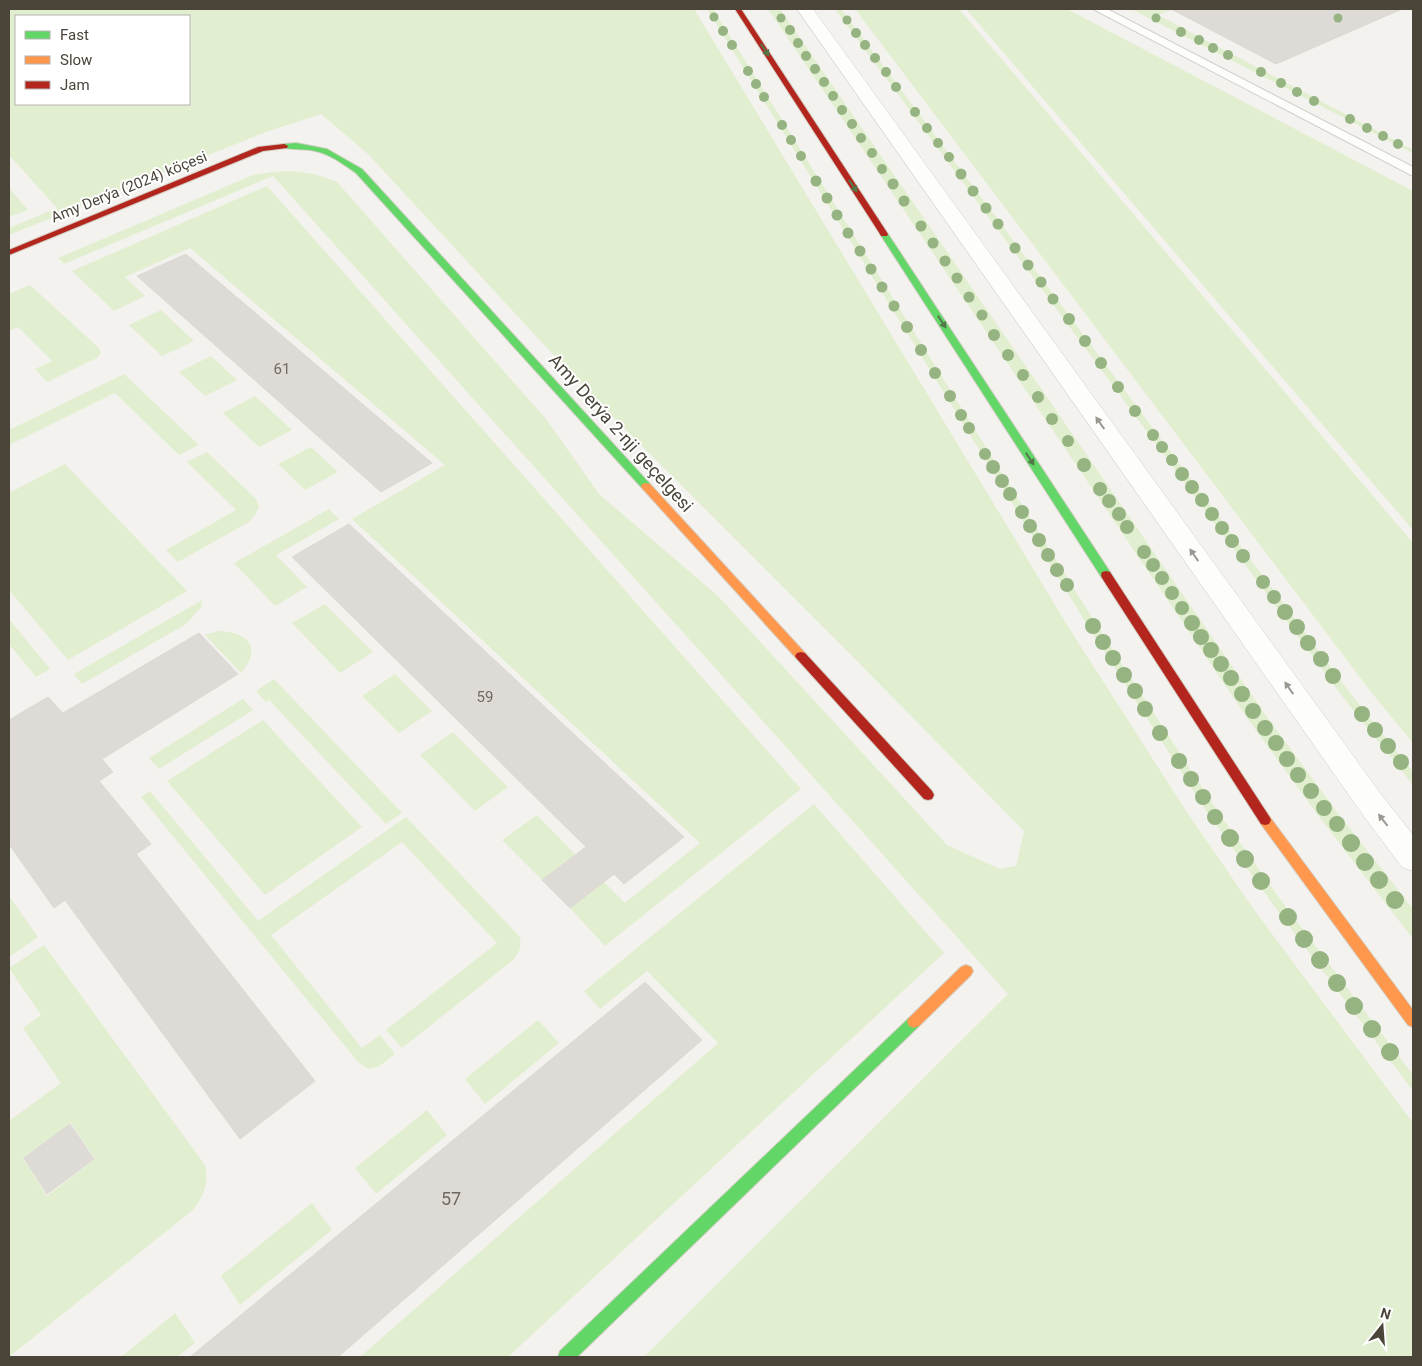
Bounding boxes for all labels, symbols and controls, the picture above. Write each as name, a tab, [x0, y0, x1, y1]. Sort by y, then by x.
legend	[15, 15, 190, 105]
text: Fast	[60, 26, 89, 44]
one-way arrow	[760, 43, 770, 56]
text: Slow	[60, 51, 92, 69]
text: Jam	[60, 76, 90, 94]
street label: Amy Derýa (2024) köçesi	[48, 147, 210, 227]
one-way arrow	[849, 179, 858, 193]
one-way arrow	[937, 316, 947, 329]
street label: Amy Derýa 2-nji geçelgesi	[545, 349, 698, 516]
house number: 61	[274, 360, 290, 378]
one-way arrow	[1095, 416, 1105, 430]
one-way arrow	[1025, 452, 1035, 465]
one-way arrow	[1189, 548, 1199, 562]
one-way arrow	[1283, 682, 1294, 695]
house number: 59	[477, 688, 493, 706]
one-way arrow	[1378, 814, 1389, 827]
house number: 57	[441, 1188, 461, 1209]
north arrow	[1357, 1301, 1407, 1351]
text: N	[1379, 1304, 1393, 1323]

